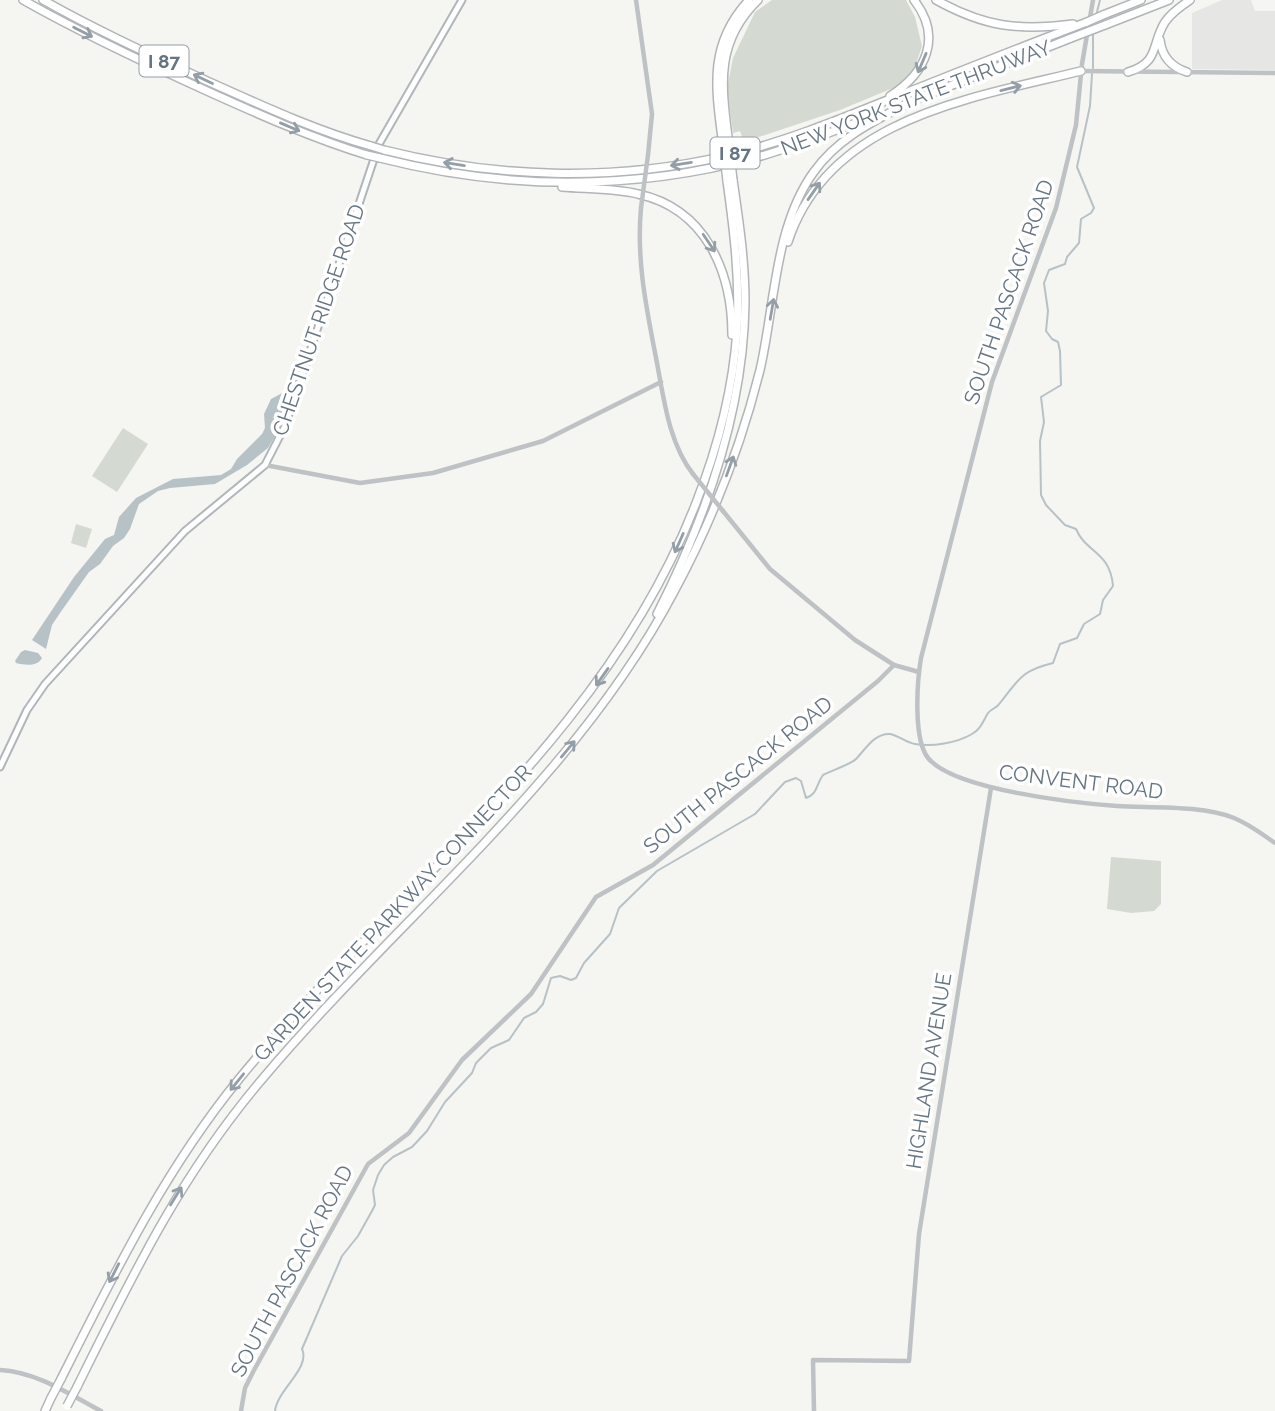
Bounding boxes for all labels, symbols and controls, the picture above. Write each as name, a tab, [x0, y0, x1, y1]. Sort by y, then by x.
one-way arrow	[72, 26, 93, 40]
street label: NEW YORK STATE THRUWAY	[777, 34, 1055, 161]
road number: I 87	[140, 45, 188, 76]
one-way arrow	[915, 51, 928, 73]
one-way arrow	[193, 72, 214, 85]
one-way arrow	[999, 81, 1022, 94]
one-way arrow	[279, 122, 300, 135]
road number: I 87	[710, 138, 760, 168]
one-way arrow	[443, 157, 466, 170]
one-way arrow	[670, 158, 693, 171]
street label: SOUTH PASCACK ROAD	[958, 176, 1059, 407]
one-way arrow	[807, 182, 821, 201]
street label: CHESTNUT RIDGE ROAD	[267, 201, 370, 439]
one-way arrow	[702, 233, 716, 253]
one-way arrow	[766, 298, 779, 320]
one-way arrow	[725, 455, 737, 477]
one-way arrow	[672, 532, 686, 553]
one-way arrow	[595, 667, 609, 686]
street label: SOUTH PASCACK ROAD	[638, 691, 837, 859]
one-way arrow	[560, 741, 576, 759]
street label: GARDEN STATE PARKWAY CONNECTOR	[248, 759, 537, 1066]
street label: CONVENT ROAD	[998, 759, 1165, 804]
street label: HIGHLAND AVENUE	[901, 971, 956, 1171]
one-way arrow	[229, 1073, 244, 1091]
street label: SOUTH PASCACK ROAD	[225, 1161, 358, 1381]
one-way arrow	[170, 1187, 184, 1207]
one-way arrow	[106, 1262, 120, 1283]

